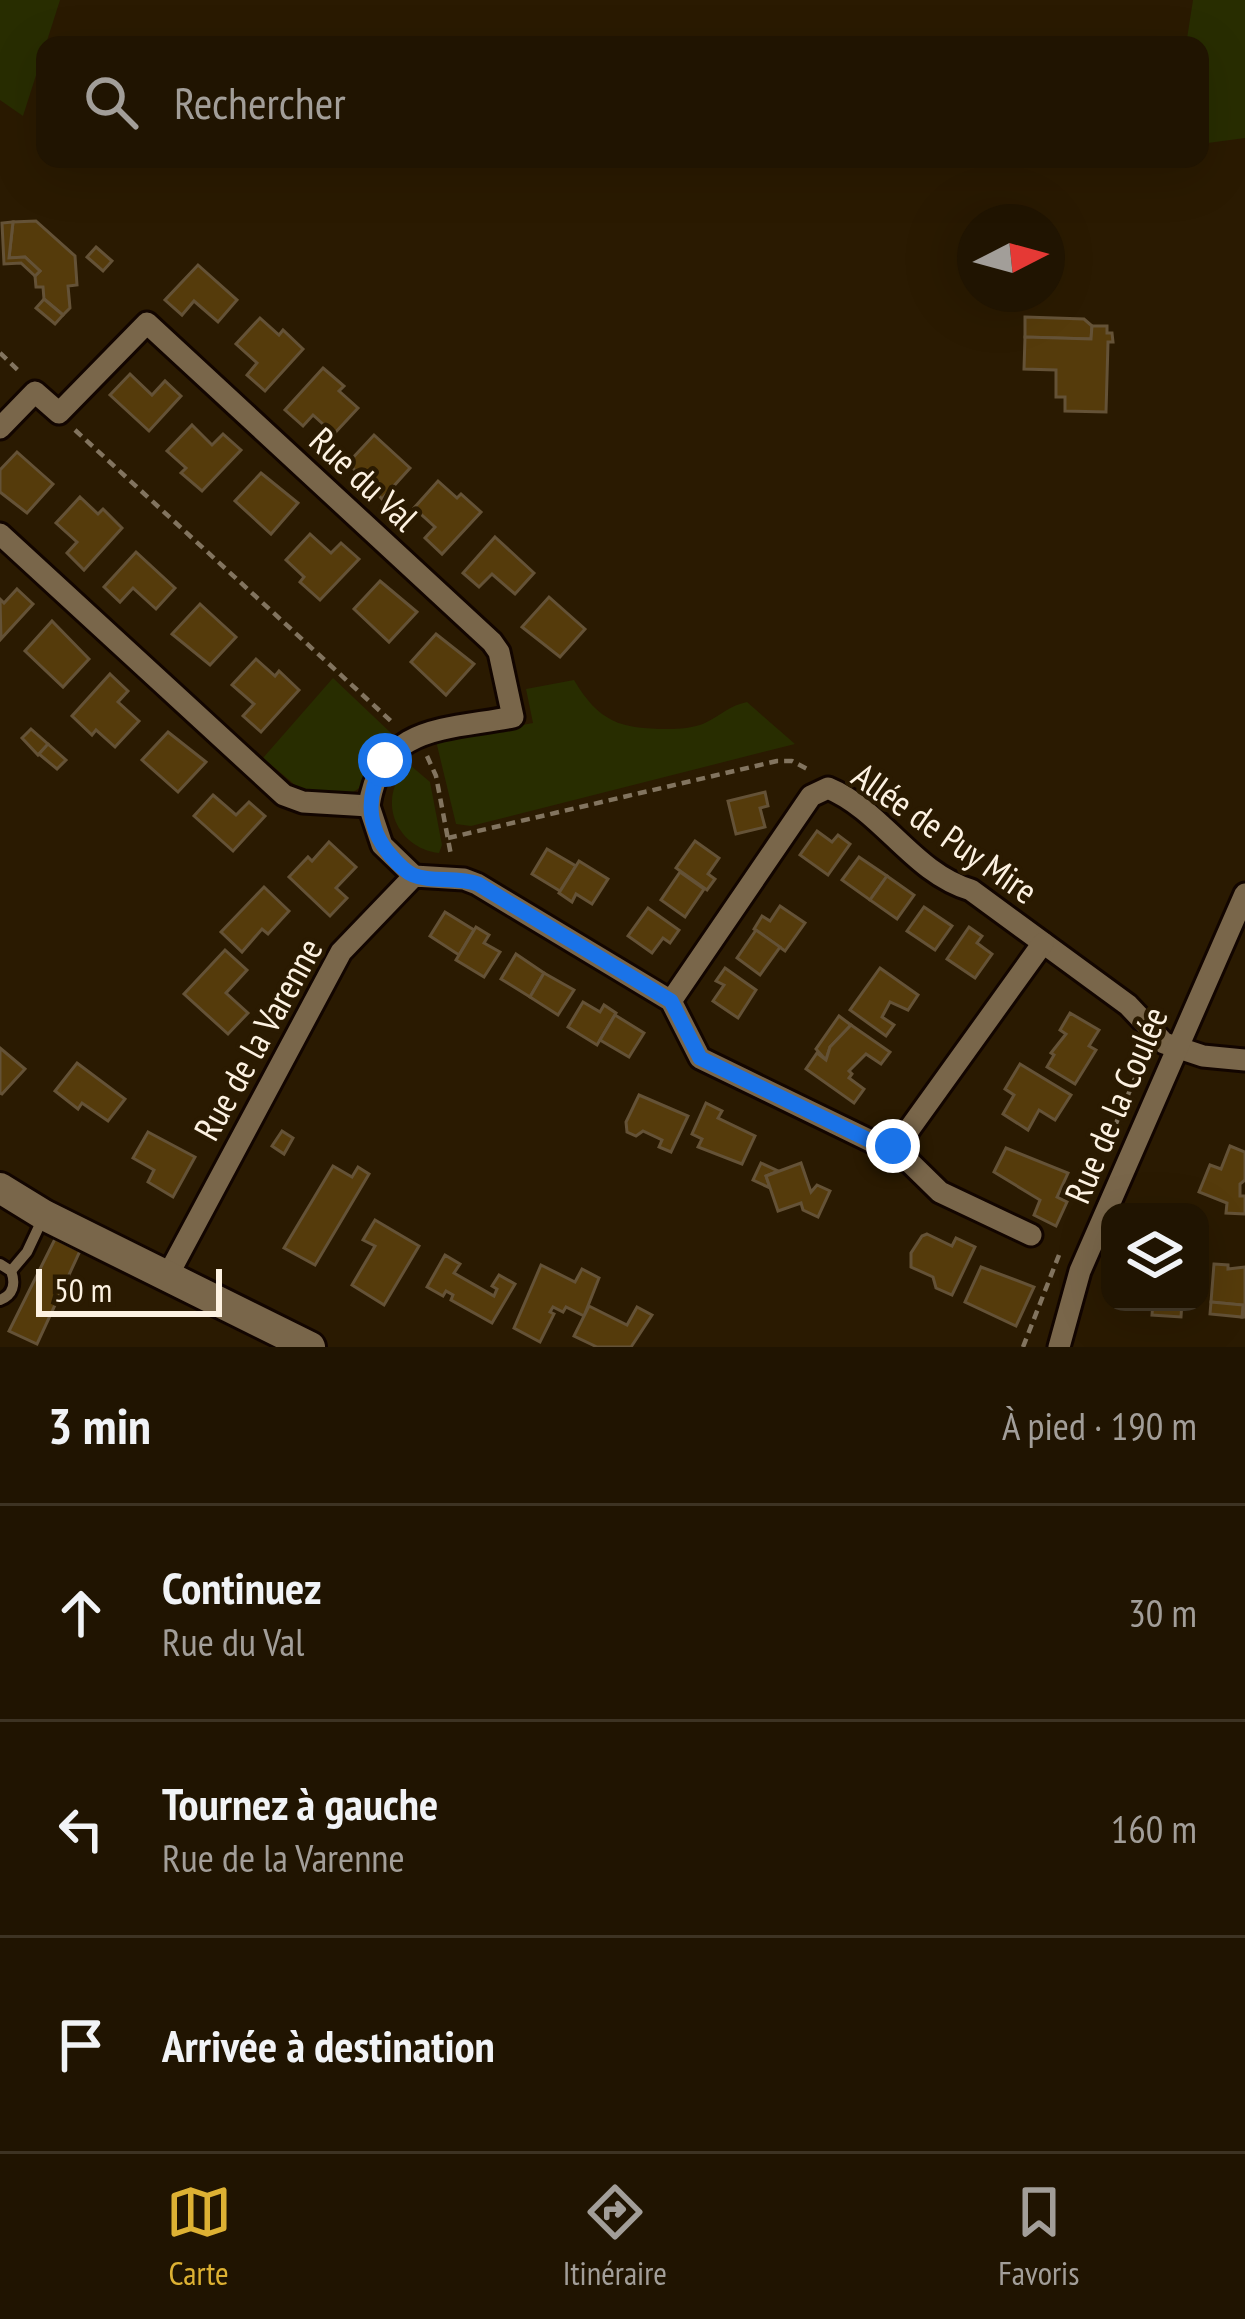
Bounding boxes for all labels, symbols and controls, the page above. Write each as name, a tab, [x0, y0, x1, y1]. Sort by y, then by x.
search box	[36, 36, 1209, 168]
icon: search	[78, 69, 144, 135]
text: Rechercher	[174, 73, 346, 131]
north arrow	[957, 204, 1065, 312]
street label: Rue du Val	[300, 417, 429, 541]
route start	[358, 733, 412, 787]
street label: Allée de Puy Mire	[844, 752, 1047, 914]
street label: Rue de la Varenne	[183, 929, 332, 1148]
street label: Rue de la Coulée	[1053, 1000, 1178, 1210]
route end	[866, 1119, 920, 1173]
map controls	[1101, 1203, 1209, 1311]
button: layers	[1101, 1203, 1209, 1311]
scale bar	[36, 1263, 222, 1316]
text: 50 m	[54, 1268, 112, 1311]
text: 3 min	[48, 1392, 151, 1458]
text: À pied · 190 m	[1002, 1400, 1197, 1451]
text: Continuez	[162, 1558, 321, 1616]
icon: ahead	[48, 1580, 114, 1646]
text: 30 m	[1128, 1587, 1197, 1638]
text: Rue du Val	[162, 1616, 304, 1667]
text: Tournez à gauche	[162, 1774, 438, 1832]
icon: left	[48, 1796, 114, 1862]
text: 160 m	[1111, 1803, 1197, 1854]
text: Rue de la Varenne	[162, 1832, 405, 1883]
icon: arrive	[48, 2012, 114, 2078]
text: Arrivée à destination	[162, 2016, 495, 2074]
tab: Carte	[166, 2179, 232, 2294]
tab: Itinéraire	[563, 2179, 667, 2294]
tab: Favoris	[998, 2179, 1079, 2294]

